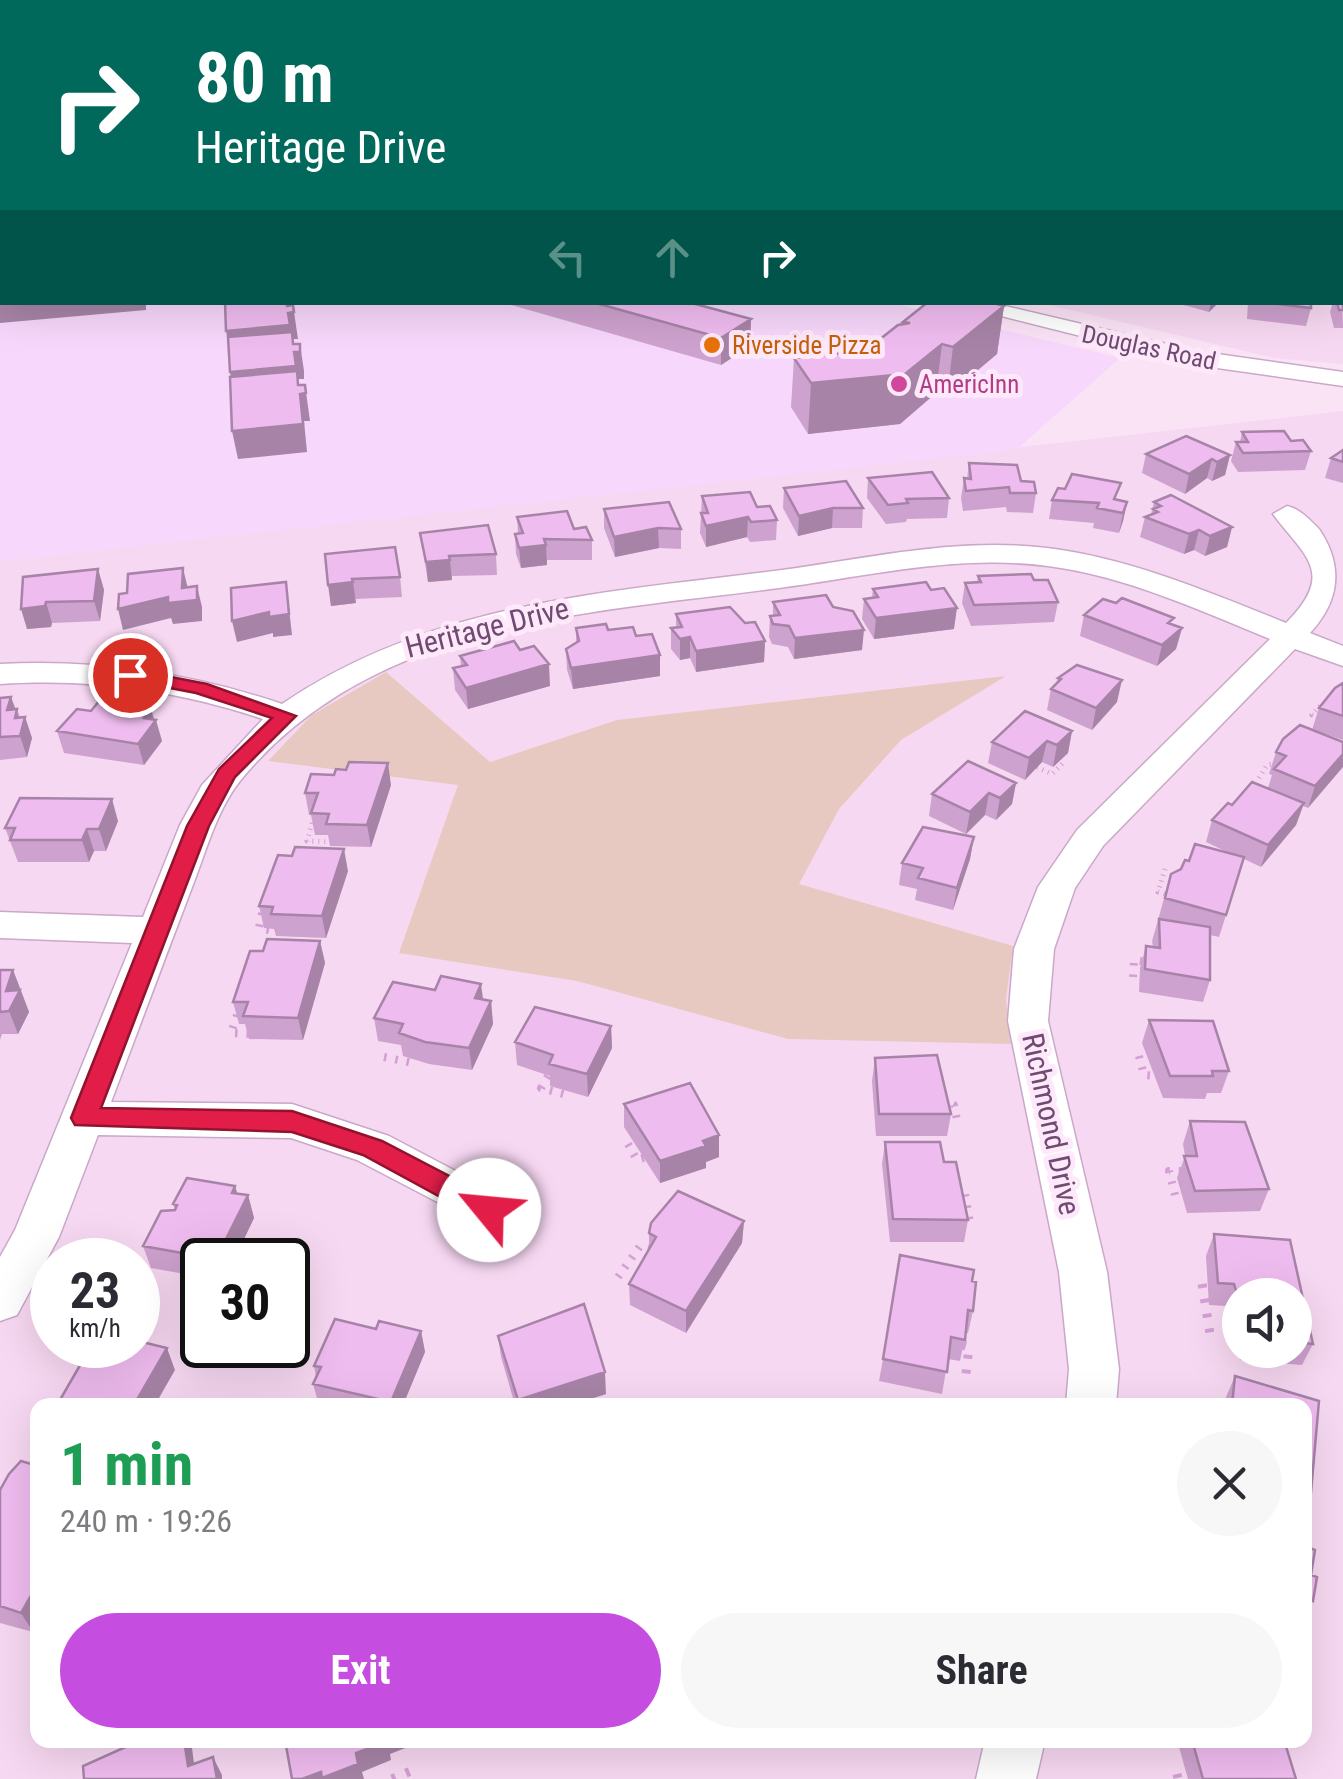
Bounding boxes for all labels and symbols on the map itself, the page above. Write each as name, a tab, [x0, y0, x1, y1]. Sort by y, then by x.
street label: Douglas Road	[1079, 319, 1219, 376]
place label: Riverside Pizza	[732, 331, 881, 360]
marker: Riverside Pizza	[701, 334, 723, 356]
place label: AmericInn	[919, 370, 1019, 399]
marker: AmericInn	[888, 373, 910, 395]
street label: Heritage Drive	[401, 590, 572, 665]
pin	[88, 633, 173, 718]
street label: Richmond Drive	[1015, 1030, 1088, 1218]
position arrow	[437, 1158, 541, 1262]
speed limit sign: 30	[180, 1238, 310, 1368]

